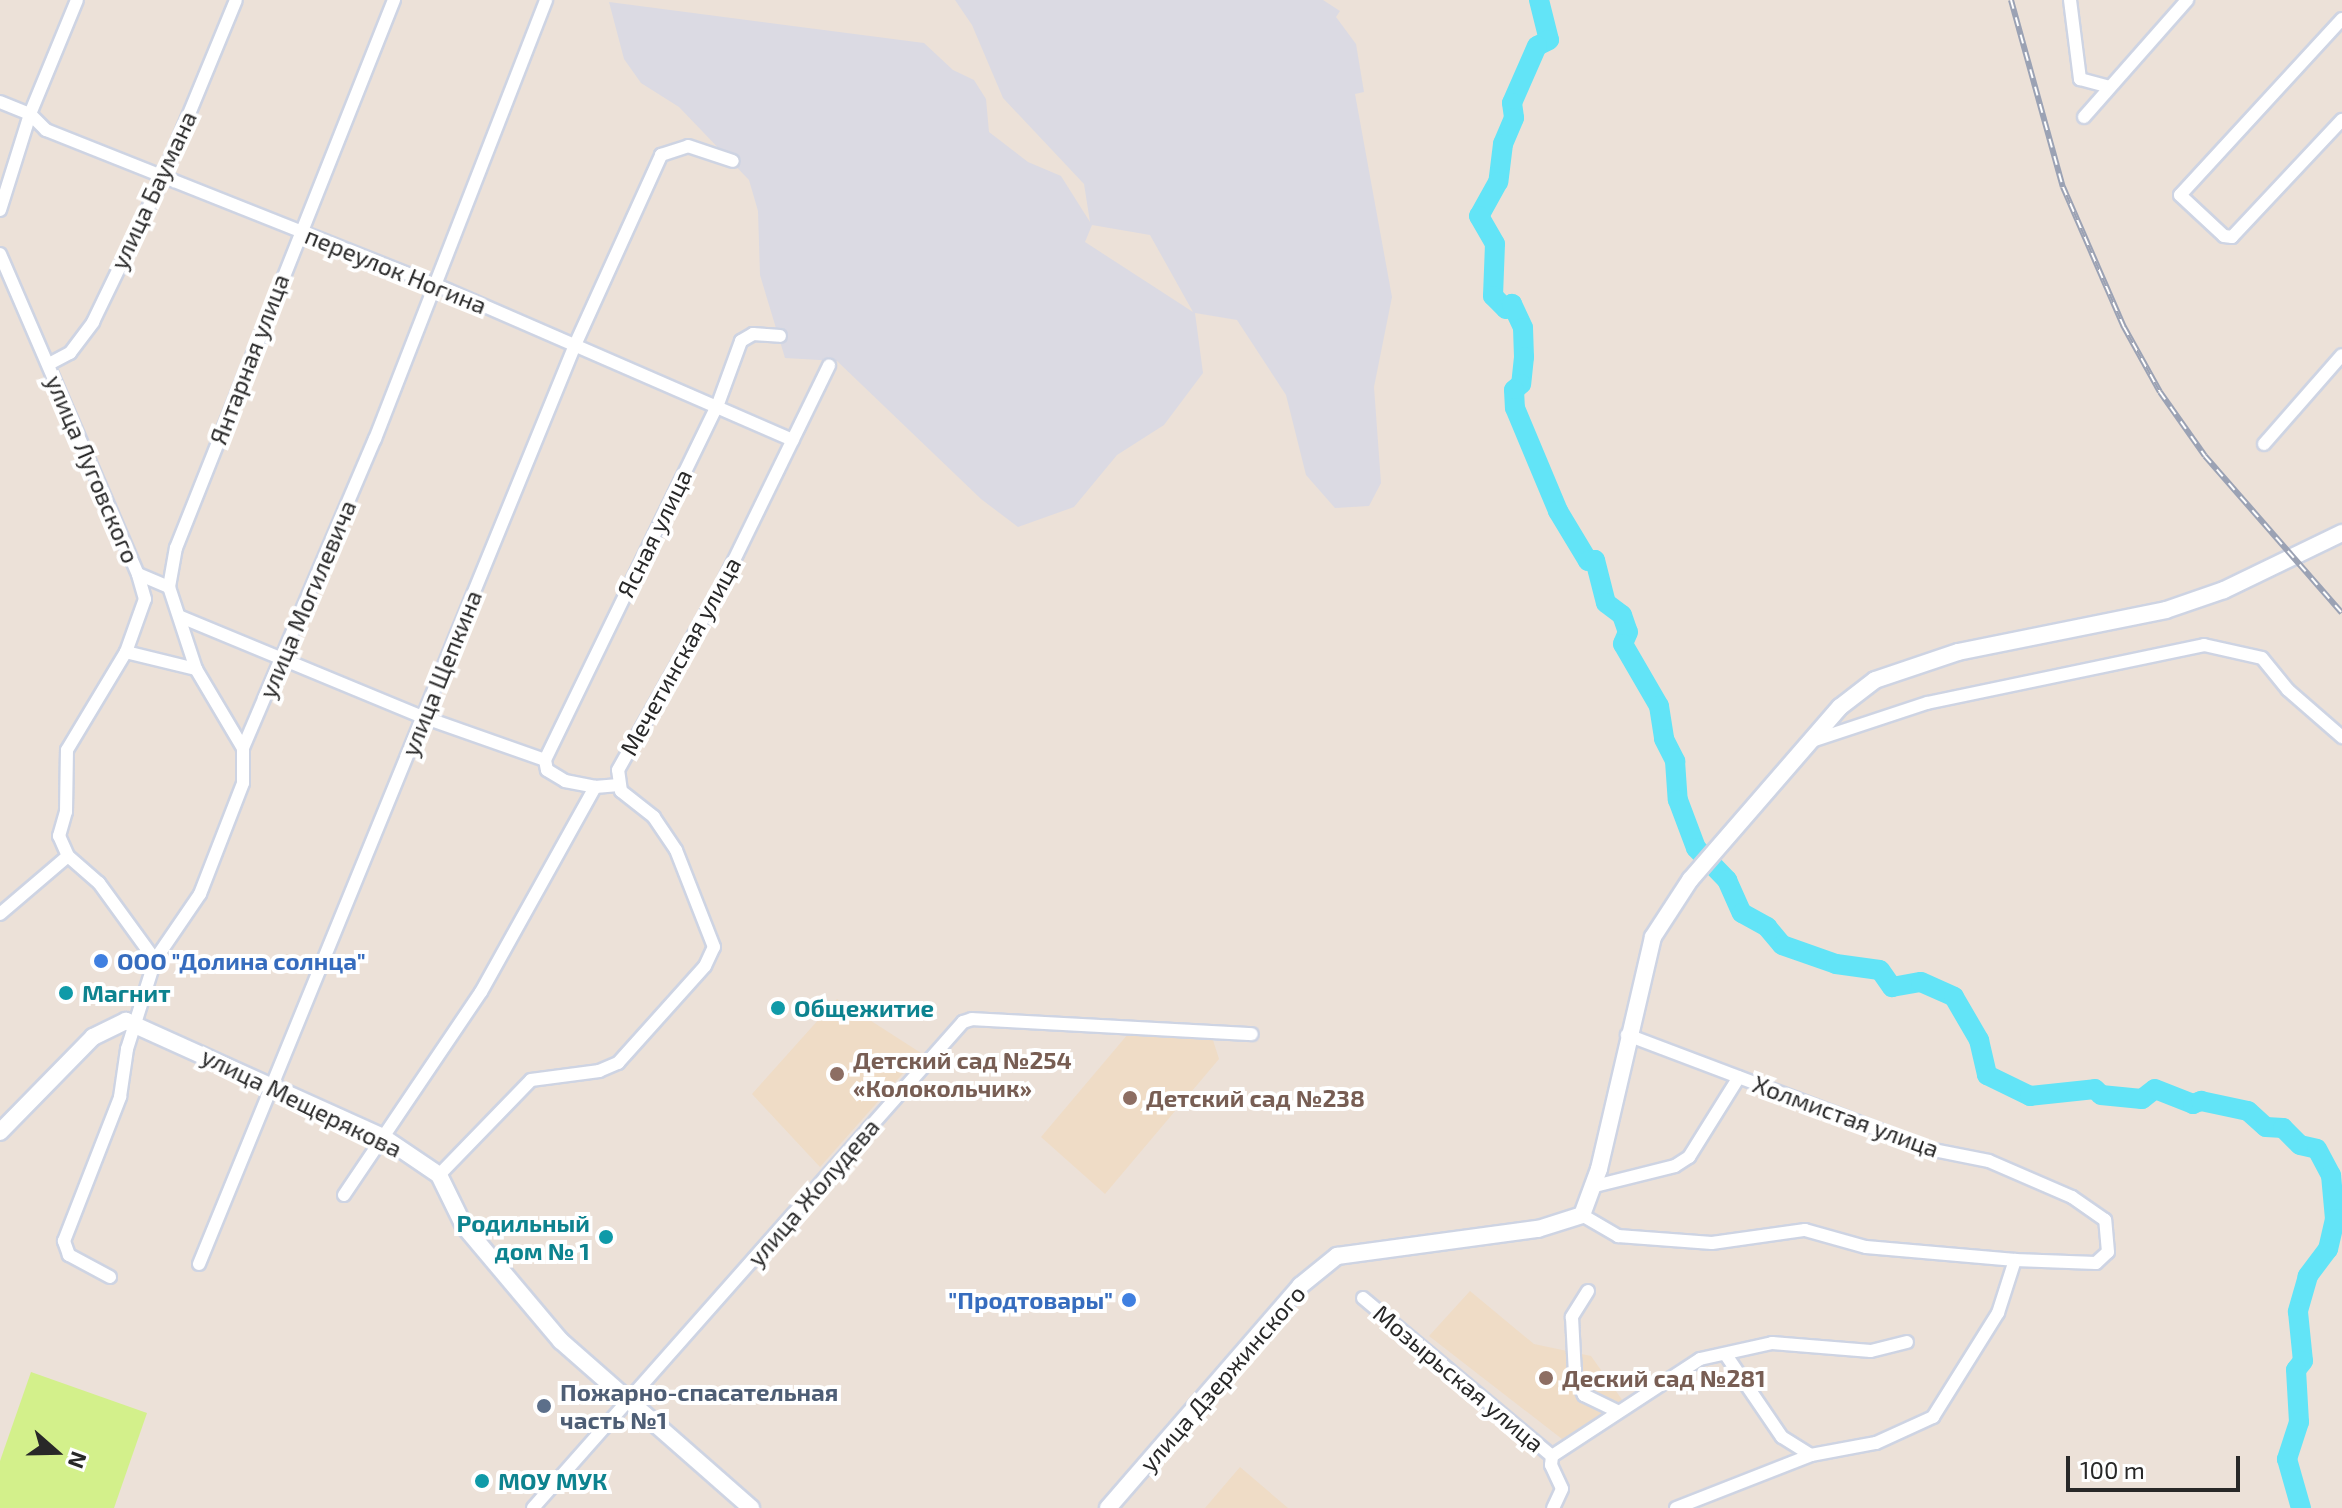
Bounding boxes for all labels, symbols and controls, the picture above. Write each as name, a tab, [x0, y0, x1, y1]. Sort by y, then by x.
street label: улица Баумана	[104, 106, 202, 274]
street label: переулок Ногина	[301, 220, 491, 320]
street label: Янтарная улица	[203, 270, 295, 448]
street label: улица Луговского	[40, 371, 146, 567]
street label: Ясная улица	[611, 464, 697, 602]
street label: улица Могилевича	[252, 496, 362, 702]
street label: Мечетинская улица	[613, 552, 747, 760]
street label: улица Щепкина	[395, 586, 487, 760]
place label: ООО "Долина солнца"	[117, 947, 366, 975]
marker: ООО "Долина солнца"	[92, 952, 110, 970]
place label: Магнит	[82, 979, 171, 1007]
marker: Магнит	[57, 984, 75, 1002]
place label: Общежитие	[794, 994, 934, 1022]
marker: Общежитие	[769, 999, 787, 1017]
street label: улица Мещерякова	[197, 1041, 407, 1163]
place label: Детский сад №254 «Колокольчик»	[853, 1046, 1072, 1102]
marker: Детский сад №254 «Колокольчик»	[828, 1065, 846, 1083]
street label: Холмистая улица	[1749, 1069, 1943, 1163]
place label: Детский сад №238	[1146, 1084, 1365, 1112]
marker: Детский сад №238	[1121, 1089, 1139, 1107]
street label: улица Жолудева	[741, 1112, 885, 1272]
place label: Родильный дом № 1	[456, 1209, 590, 1265]
marker: Родильный дом № 1	[597, 1228, 615, 1246]
street label: улица Дзержинского	[1133, 1279, 1311, 1477]
place label: "Продтовары"	[948, 1286, 1113, 1314]
marker: "Продтовары"	[1120, 1291, 1138, 1309]
street label: Мозырьская улица	[1368, 1298, 1550, 1458]
place label: Деский сад №281	[1562, 1364, 1766, 1392]
marker: Деский сад №281	[1537, 1369, 1555, 1387]
place label: Пожарно-спасательная часть №1	[560, 1378, 838, 1434]
marker: Пожарно-спасательная часть №1	[535, 1397, 553, 1415]
north arrow	[16, 1412, 96, 1492]
scale bar	[2070, 1440, 2244, 1490]
text: N	[64, 1448, 93, 1472]
text: 100 m	[2080, 1455, 2145, 1484]
place label: МОУ МУК	[498, 1467, 607, 1495]
marker: МОУ МУК	[473, 1472, 491, 1490]

